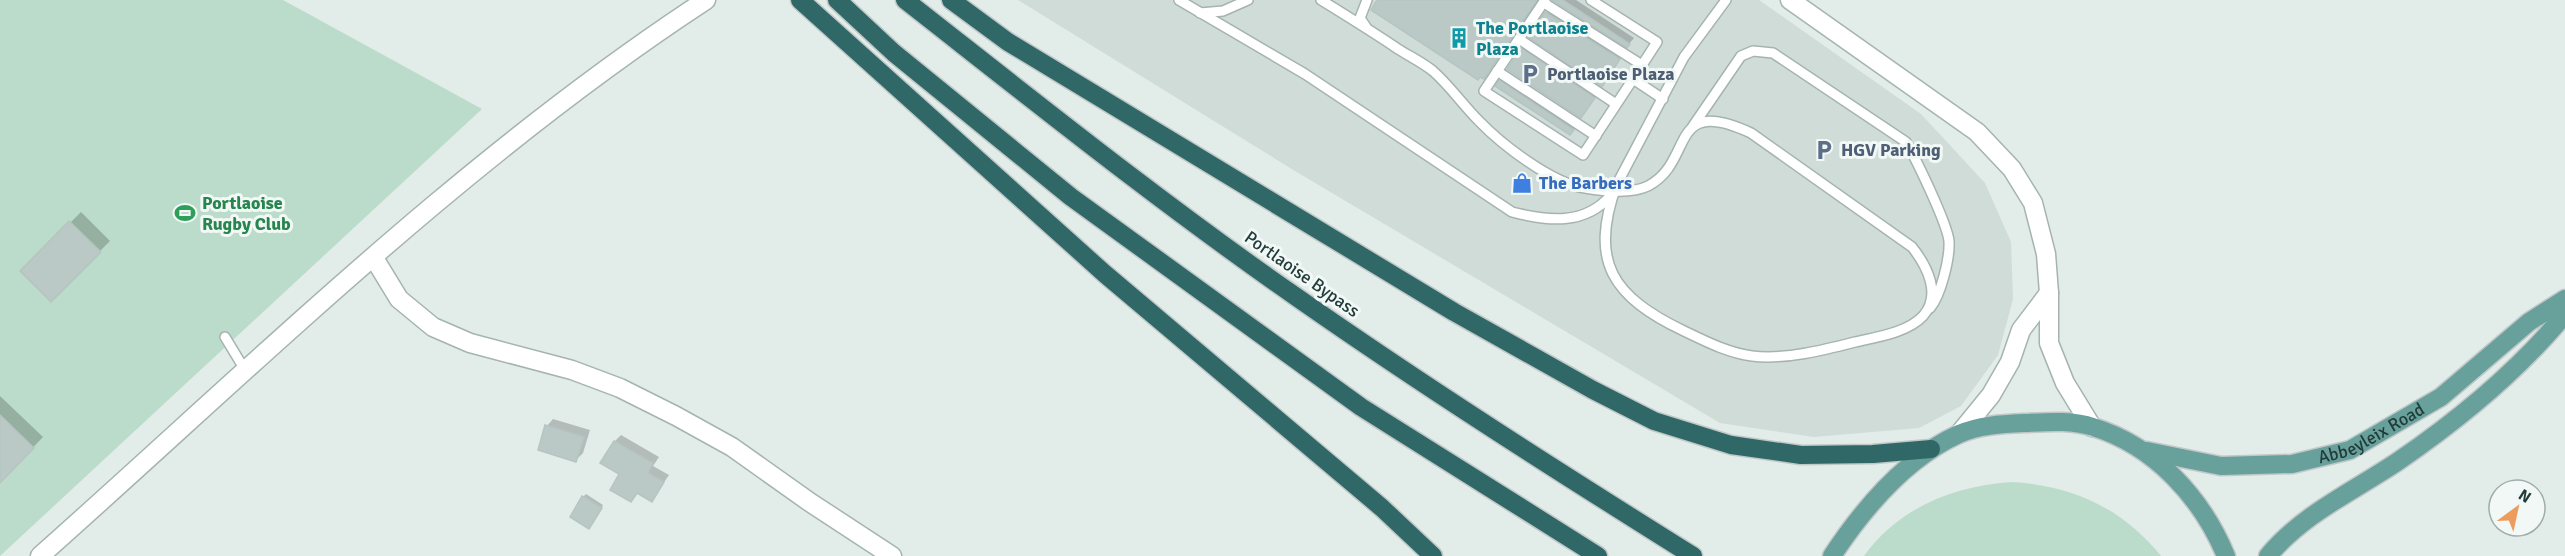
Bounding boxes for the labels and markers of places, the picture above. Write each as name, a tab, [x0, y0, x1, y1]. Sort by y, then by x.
place label: The Portlaoise Plaza	[1476, 17, 1589, 60]
building icon: The Portlaoise Plaza	[1447, 26, 1471, 50]
parking icon: Portlaoise Plaza	[1518, 62, 1542, 86]
place label: Portlaoise Plaza	[1547, 63, 1674, 85]
parking icon: HGV Parking	[1812, 138, 1836, 162]
place label: HGV Parking	[1841, 139, 1941, 161]
shop icon: The Barbers	[1510, 171, 1534, 195]
place label: The Barbers	[1539, 172, 1632, 194]
place label: Portlaoise Rugby Club	[202, 192, 291, 235]
sports icon: Portlaoise Rugby Club	[173, 201, 197, 225]

